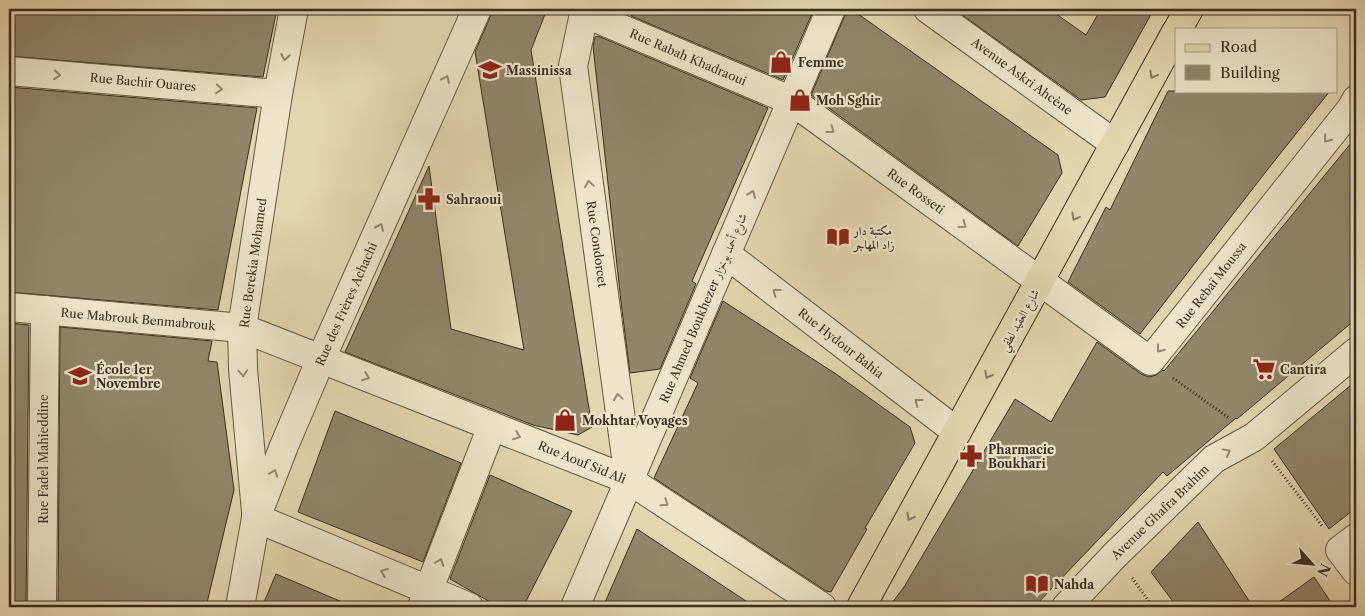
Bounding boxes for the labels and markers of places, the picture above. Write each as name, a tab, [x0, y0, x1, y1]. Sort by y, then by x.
shop icon: Femme	[768, 49, 794, 75]
place label: Femme	[798, 55, 844, 70]
school or university icon: Massinissa	[477, 57, 503, 83]
place label: Massinissa	[506, 63, 573, 78]
shop icon: Moh Sghir	[787, 87, 813, 113]
place label: Moh Sghir	[816, 93, 880, 108]
pharmacy icon: Sahraoui	[416, 186, 442, 212]
place label: Sahraoui	[446, 192, 502, 207]
place label: مكتبة دار زاد المهاجر	[852, 223, 895, 253]
library icon: مكتبة دار زاد المهاجر	[825, 224, 851, 250]
supermarket icon: Cantira	[1251, 356, 1277, 382]
place label: École 1er Novembre	[96, 361, 160, 391]
place label: Cantira	[1280, 362, 1328, 377]
school or university icon: École 1er Novembre	[67, 363, 93, 389]
shop icon: Mokhtar Voyages	[552, 407, 578, 433]
place label: Mokhtar Voyages	[582, 413, 688, 428]
place label: Pharmacie Boukhari	[988, 442, 1054, 471]
pharmacy icon: Pharmacie Boukhari	[958, 443, 984, 469]
library icon: Nahda	[1024, 571, 1050, 597]
place label: Nahda	[1054, 577, 1095, 592]

